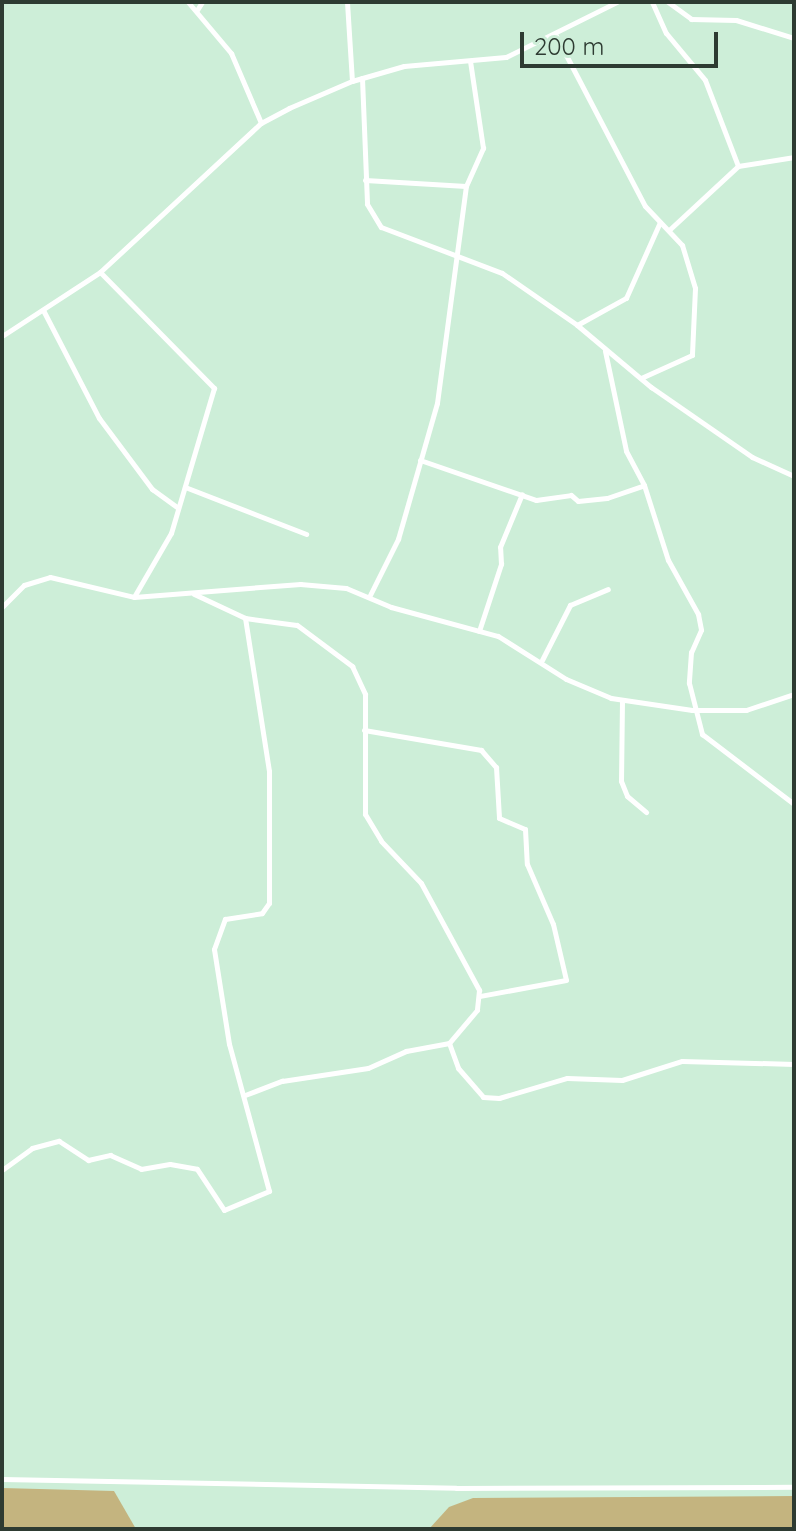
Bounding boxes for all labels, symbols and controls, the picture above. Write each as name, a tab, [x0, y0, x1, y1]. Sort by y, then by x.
scale bar	[524, 16, 722, 66]
text: 200 m	[534, 31, 604, 61]

